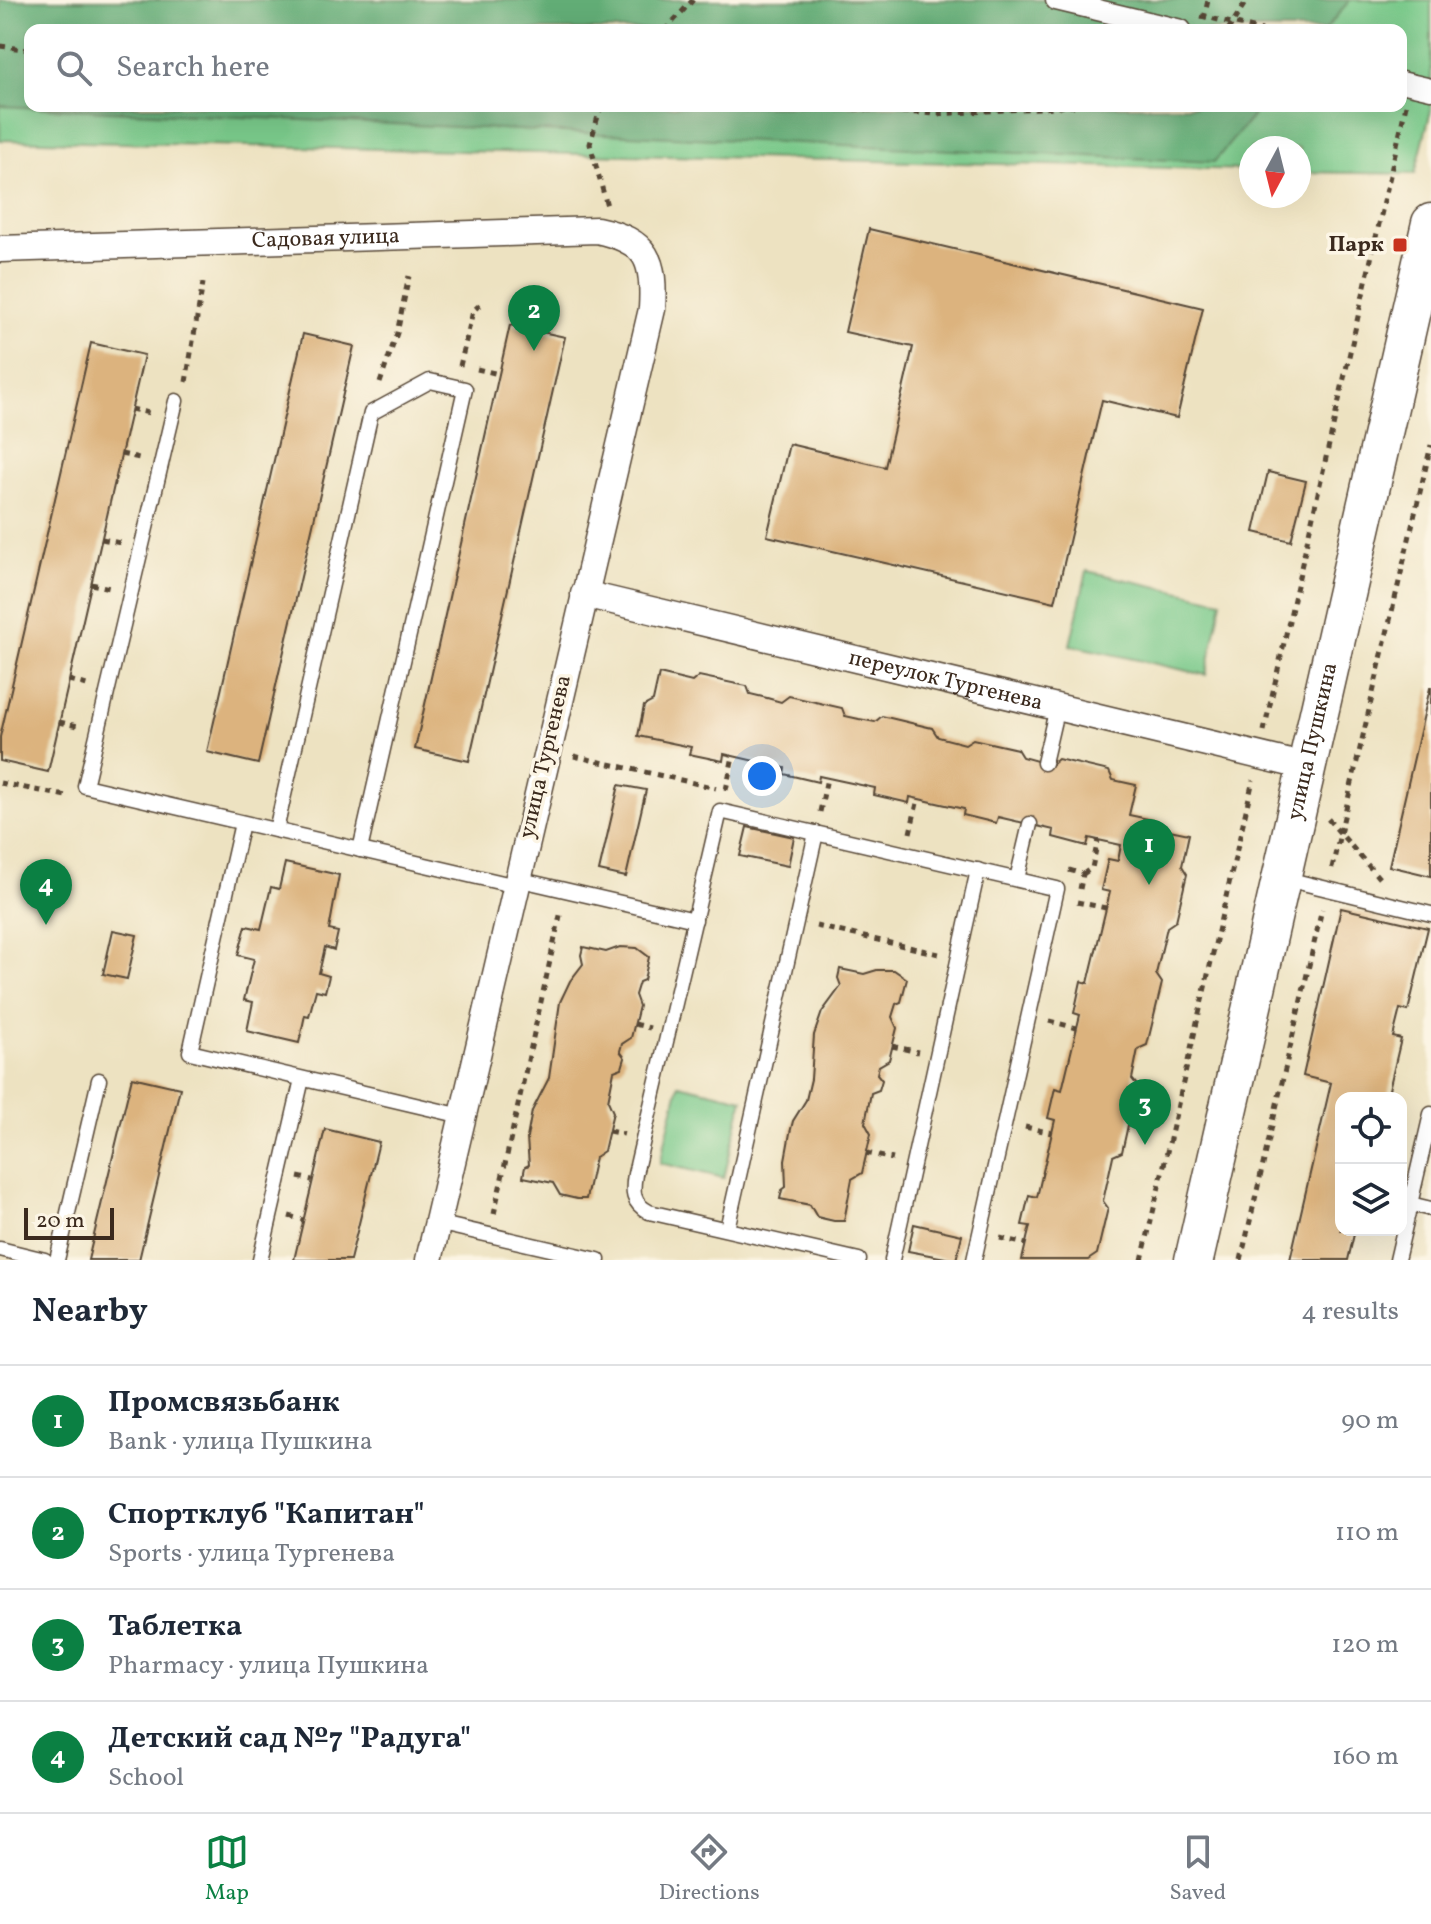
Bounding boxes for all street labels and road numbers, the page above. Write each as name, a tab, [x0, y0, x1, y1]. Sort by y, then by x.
street label: Садовая улица	[251, 221, 400, 256]
street label: переулок Тургенева	[846, 642, 1046, 719]
street label: улица Пушкина	[1279, 659, 1346, 823]
street label: улица Тургенева	[512, 672, 580, 842]

